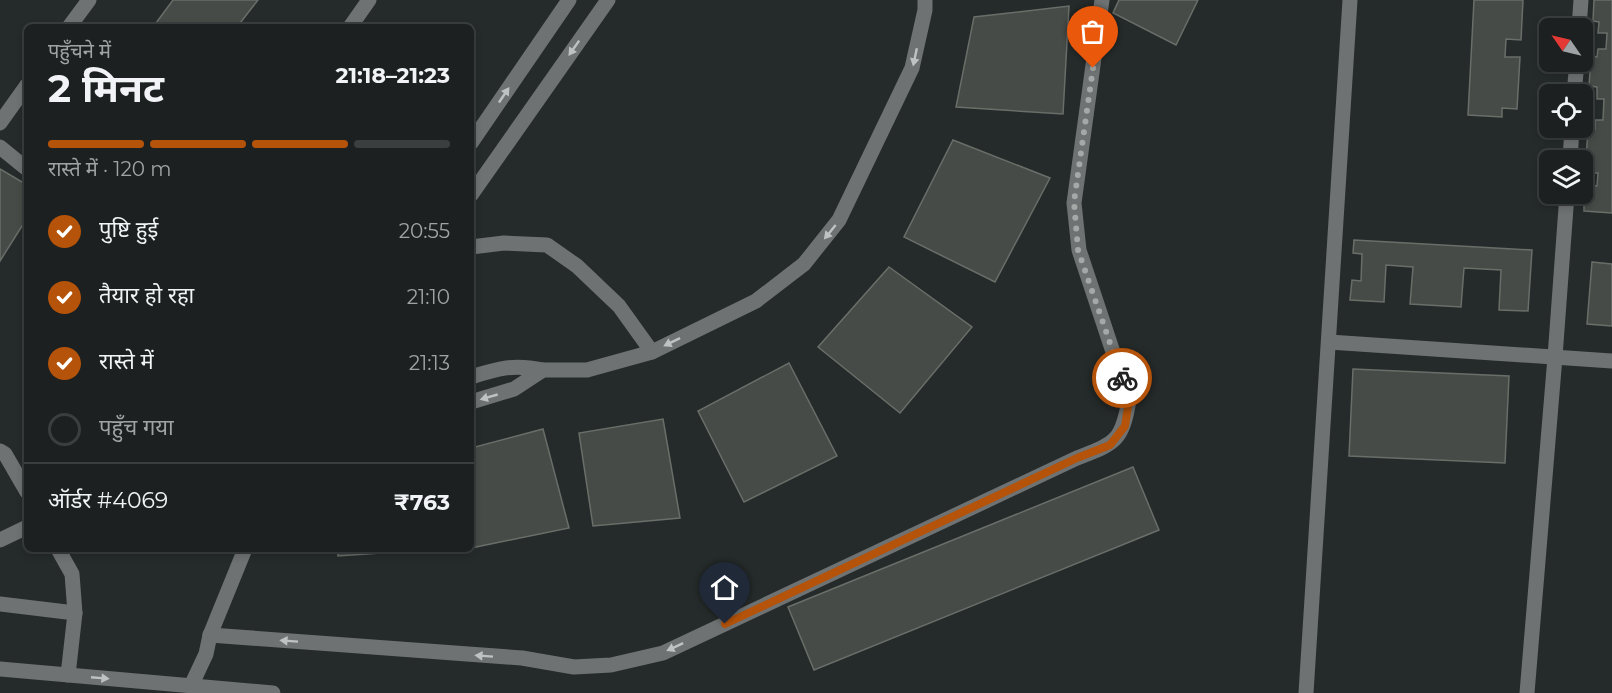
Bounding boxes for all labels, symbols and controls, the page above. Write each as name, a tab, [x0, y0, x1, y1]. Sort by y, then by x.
pin	[1067, 6, 1118, 68]
icon: bag	[1076, 15, 1109, 48]
north arrow	[1539, 18, 1593, 72]
map controls	[1539, 18, 1593, 204]
text: पहुँचने में	[48, 39, 111, 63]
one-way arrow	[569, 40, 581, 55]
one-way arrow	[910, 48, 919, 67]
text: 21:18–21:23	[335, 62, 450, 89]
text: 2 मिनट	[48, 64, 164, 112]
button: locate	[1539, 84, 1593, 138]
one-way arrow	[498, 87, 509, 103]
button: layers	[1539, 150, 1593, 204]
text: रास्ते में · 120 m	[48, 157, 172, 181]
icon: check	[48, 215, 81, 248]
text: पुष्टि हुई	[99, 216, 158, 243]
text: 20:55	[399, 219, 450, 243]
one-way arrow	[823, 224, 836, 240]
icon: check	[48, 281, 81, 314]
text: तैयार हो रहा	[99, 282, 194, 309]
text: 21:10	[407, 285, 450, 309]
one-way arrow	[664, 338, 681, 347]
icon: check	[48, 347, 81, 380]
text: रास्ते में	[99, 348, 154, 375]
courier	[1092, 348, 1152, 408]
text: 21:13	[409, 351, 450, 375]
icon: bike	[1106, 362, 1139, 395]
one-way arrow	[480, 392, 498, 402]
text: पहुँच गया	[99, 414, 174, 441]
text: ऑर्डर #4069	[48, 487, 168, 514]
text: ₹763	[394, 489, 450, 516]
pin	[699, 562, 750, 624]
icon: home	[708, 571, 741, 604]
one-way arrow	[280, 636, 299, 646]
one-way arrow	[667, 642, 684, 651]
one-way arrow	[474, 651, 493, 660]
one-way arrow	[91, 673, 110, 682]

